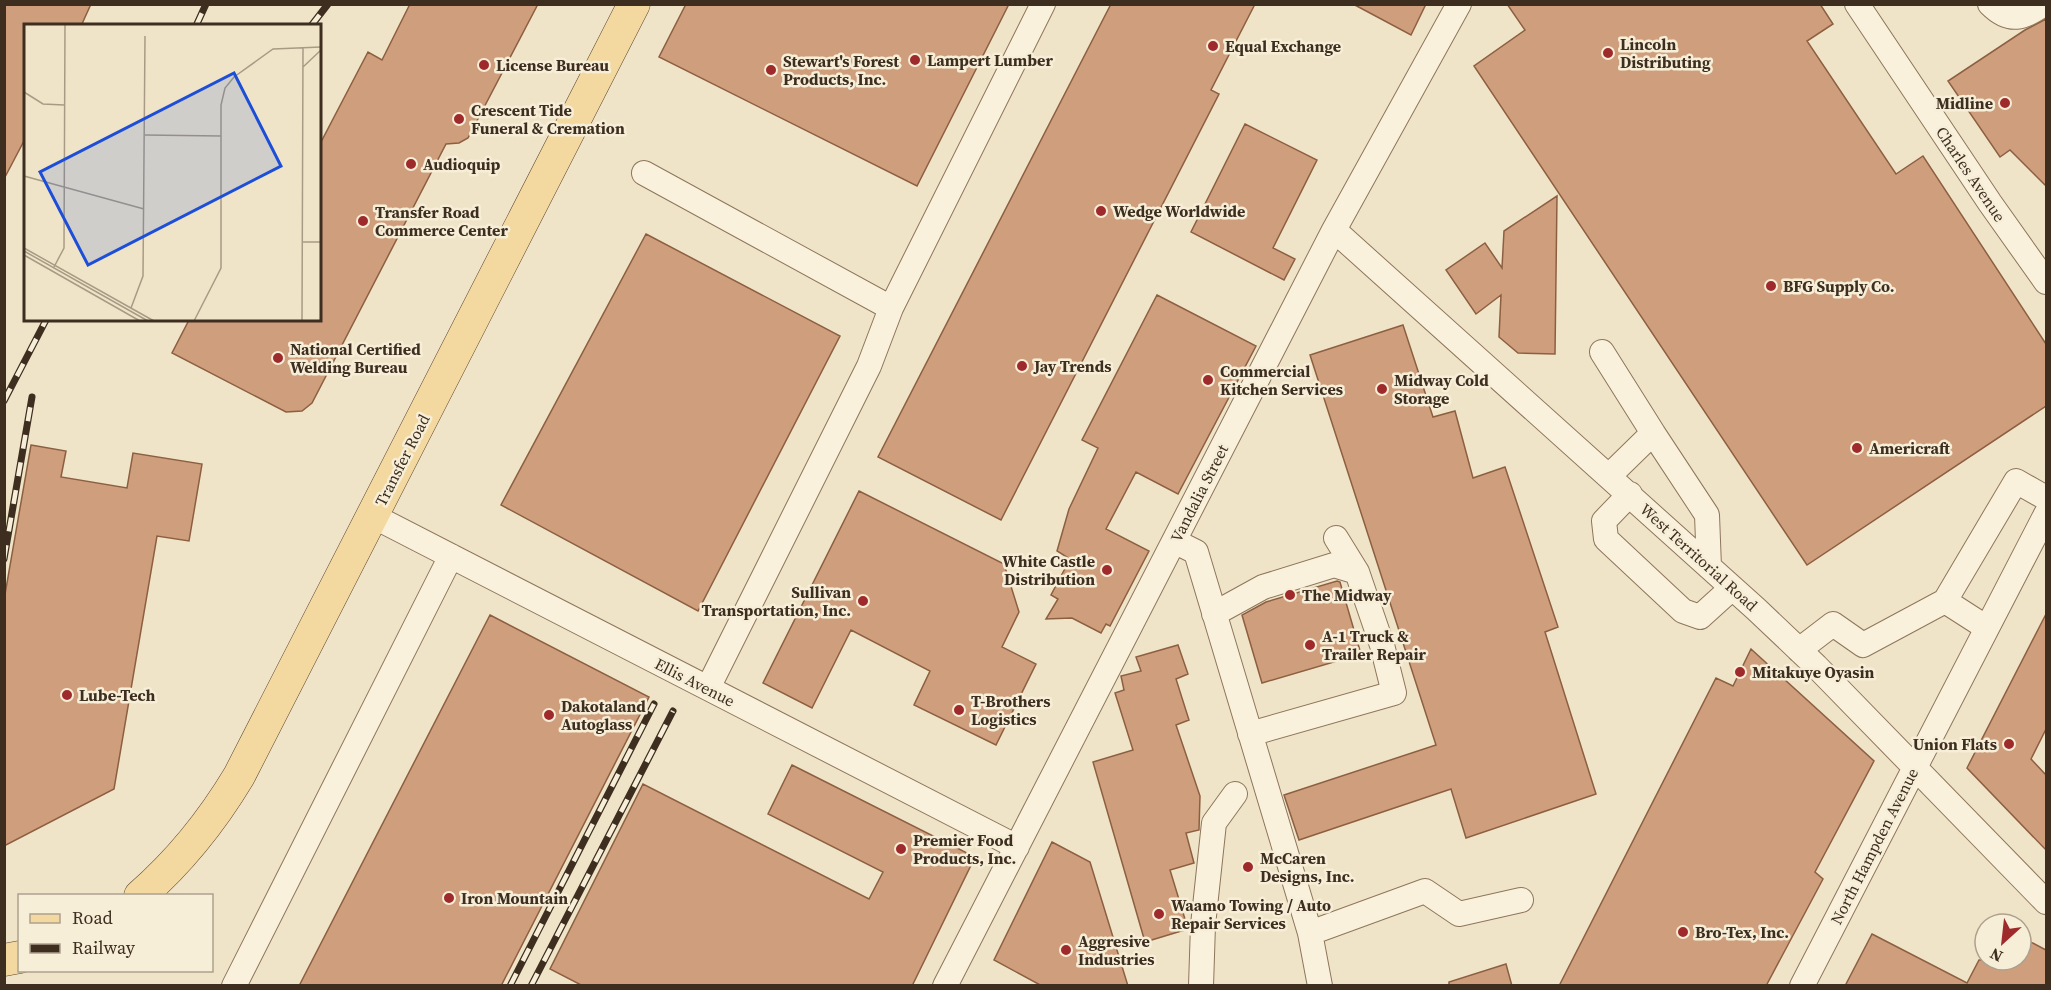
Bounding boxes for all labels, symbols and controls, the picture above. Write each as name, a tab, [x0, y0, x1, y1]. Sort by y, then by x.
inset map	[24, 24, 321, 321]
place label: Lincoln Distributing	[1620, 33, 1711, 73]
place label: Equal Exchange	[1225, 35, 1341, 57]
marker: Equal Exchange	[1206, 39, 1220, 53]
marker: Lincoln Distributing	[1601, 46, 1615, 60]
place label: Lampert Lumber	[927, 49, 1053, 71]
place label: Stewart's Forest Products, Inc.	[783, 50, 899, 90]
marker: Lampert Lumber	[908, 53, 922, 67]
place label: License Bureau	[496, 54, 609, 76]
marker: License Bureau	[477, 58, 491, 72]
marker: Stewart's Forest Products, Inc.	[764, 63, 778, 77]
place label: Midline	[1936, 92, 1993, 114]
marker: Midline	[1998, 96, 2012, 110]
place label: Crescent Tide Funeral & Cremation	[471, 99, 625, 139]
marker: Crescent Tide Funeral & Cremation	[452, 112, 466, 126]
street label: Charles Avenue	[1931, 122, 2011, 226]
place label: Audioquip	[423, 153, 501, 175]
marker: Audioquip	[404, 157, 418, 171]
place label: Wedge Worldwide	[1113, 200, 1245, 222]
place label: Transfer Road Commerce Center	[375, 201, 508, 241]
marker: Wedge Worldwide	[1094, 204, 1108, 218]
marker: Transfer Road Commerce Center	[356, 214, 370, 228]
place label: BFG Supply Co.	[1783, 275, 1894, 297]
marker: BFG Supply Co.	[1764, 279, 1778, 293]
place label: National Certified Welding Bureau	[290, 338, 421, 378]
marker: National Certified Welding Bureau	[271, 351, 285, 365]
place label: Jay Trends	[1033, 355, 1111, 377]
marker: Jay Trends	[1015, 359, 1029, 373]
place label: Commercial Kitchen Services	[1220, 360, 1343, 400]
place label: Midway Cold Storage	[1394, 369, 1489, 409]
marker: Commercial Kitchen Services	[1201, 373, 1215, 387]
marker: Midway Cold Storage	[1375, 382, 1389, 396]
street label: Transfer Road	[369, 410, 435, 510]
place label: Americraft	[1869, 437, 1951, 459]
street label: Vandalia Street	[1165, 440, 1233, 546]
marker: Americraft	[1850, 441, 1864, 455]
street label: West Territorial Road	[1635, 498, 1763, 616]
place label: White Castle Distribution	[1002, 550, 1095, 590]
marker: White Castle Distribution	[1100, 563, 1114, 577]
place label: Sullivan Transportation, Inc.	[702, 581, 851, 621]
place label: The Midway	[1302, 584, 1392, 606]
marker: The Midway	[1283, 588, 1297, 602]
marker: Sullivan Transportation, Inc.	[856, 594, 870, 608]
place label: A-1 Truck & Trailer Repair	[1322, 625, 1427, 665]
marker: A-1 Truck & Trailer Repair	[1303, 638, 1317, 652]
street label: Ellis Avenue	[651, 652, 739, 712]
place label: Mitakuye Oyasin	[1752, 661, 1875, 683]
marker: Mitakuye Oyasin	[1733, 665, 1747, 679]
place label: Lube-Tech	[79, 684, 155, 706]
marker: Lube-Tech	[60, 688, 74, 702]
place label: T-Brothers Logistics	[971, 690, 1050, 730]
place label: Dakotaland Autoglass	[561, 695, 646, 735]
marker: T-Brothers Logistics	[952, 703, 966, 717]
marker: Dakotaland Autoglass	[542, 708, 556, 722]
place label: Union Flats	[1913, 733, 1997, 755]
marker: Union Flats	[2002, 737, 2016, 751]
street label: North Hampden Avenue	[1825, 764, 1923, 928]
place label: Premier Food Products, Inc.	[913, 829, 1016, 869]
marker: Premier Food Products, Inc.	[894, 842, 908, 856]
place label: McCaren Designs, Inc.	[1260, 847, 1355, 887]
marker: McCaren Designs, Inc.	[1241, 860, 1255, 874]
place label: Iron Mountain	[461, 887, 568, 909]
marker: Iron Mountain	[442, 891, 456, 905]
legend	[18, 894, 213, 972]
place label: Waamo Towing / Auto Repair Services	[1171, 894, 1331, 934]
text: Road	[72, 905, 113, 930]
marker: Waamo Towing / Auto Repair Services	[1152, 907, 1166, 921]
north arrow	[1973, 912, 2033, 972]
place label: Bro-Tex, Inc.	[1695, 921, 1789, 943]
marker: Bro-Tex, Inc.	[1676, 925, 1690, 939]
place label: Aggresive Industries	[1078, 930, 1154, 970]
text: Railway	[72, 935, 136, 960]
marker: Aggresive Industries	[1059, 943, 1073, 957]
text: N	[1986, 943, 2006, 968]

